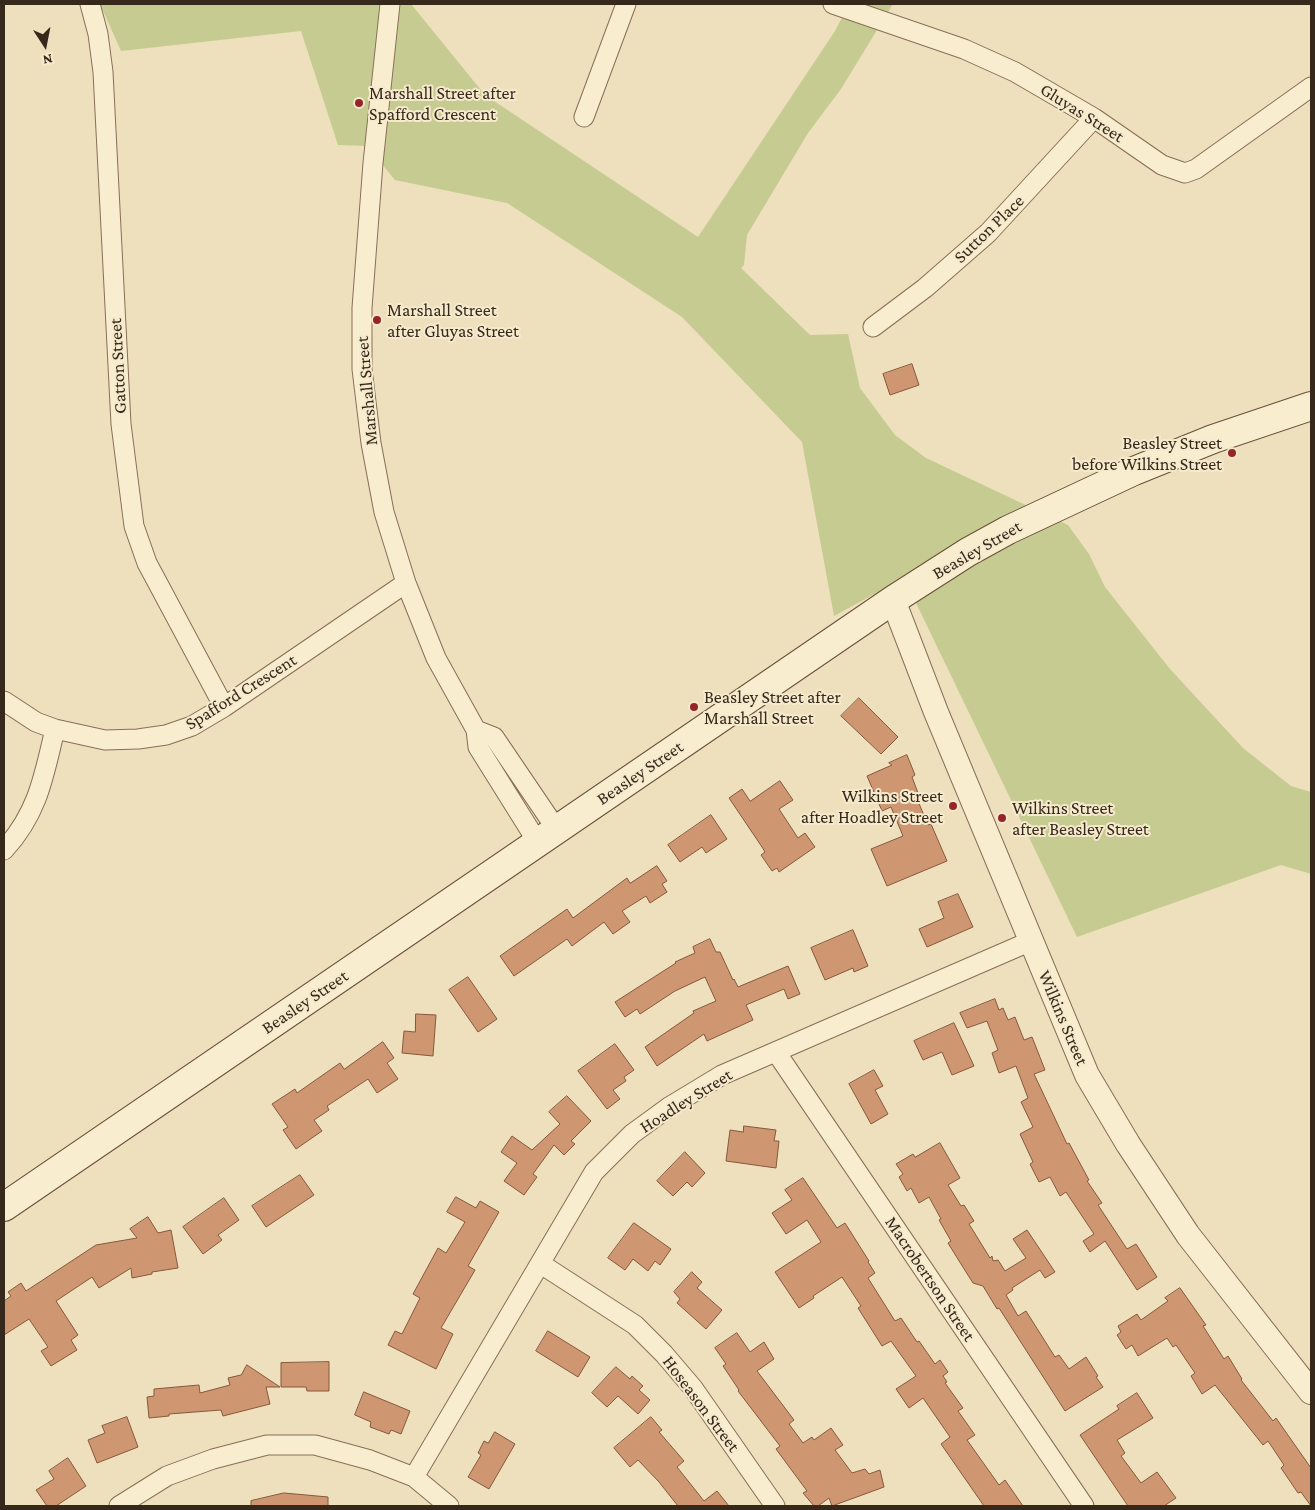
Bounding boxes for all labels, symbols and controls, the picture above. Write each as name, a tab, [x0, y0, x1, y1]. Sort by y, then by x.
north arrow	[20, 20, 70, 70]
text: N	[42, 51, 54, 68]
street label: Gluyas Street	[1036, 79, 1128, 147]
place label: Marshall Street after Spafford Crescent	[369, 82, 516, 125]
marker: Marshall Street after Spafford Crescent	[353, 97, 365, 109]
street label: Sutton Place	[949, 190, 1029, 268]
place label: Marshall Street after Gluyas Street	[387, 299, 519, 342]
marker: Marshall Street after Gluyas Street	[371, 314, 383, 326]
street label: Gatton Street	[105, 318, 131, 414]
street label: Marshall Street	[351, 335, 383, 447]
place label: Beasley Street before Wilkins Street	[1072, 432, 1222, 474]
marker: Beasley Street before Wilkins Street	[1226, 447, 1238, 459]
street label: Beasley Street	[928, 516, 1026, 584]
street label: Spafford Crescent	[181, 649, 301, 735]
place label: Beasley Street after Marshall Street	[704, 686, 841, 729]
marker: Beasley Street after Marshall Street	[688, 701, 700, 713]
street label: Beasley Street	[593, 736, 687, 810]
place label: Wilkins Street after Hoadley Street	[801, 785, 943, 828]
place label: Wilkins Street after Beasley Street	[1012, 797, 1149, 840]
marker: Wilkins Street after Hoadley Street	[947, 800, 959, 812]
marker: Wilkins Street after Beasley Street	[996, 812, 1008, 824]
street label: Beasley Street	[258, 965, 352, 1039]
street label: Wilkins Street	[1033, 967, 1093, 1069]
street label: Hoadley Street	[636, 1064, 736, 1138]
street label: Macrobertson Street	[880, 1212, 980, 1346]
street label: Hoseason Street	[658, 1351, 744, 1457]

